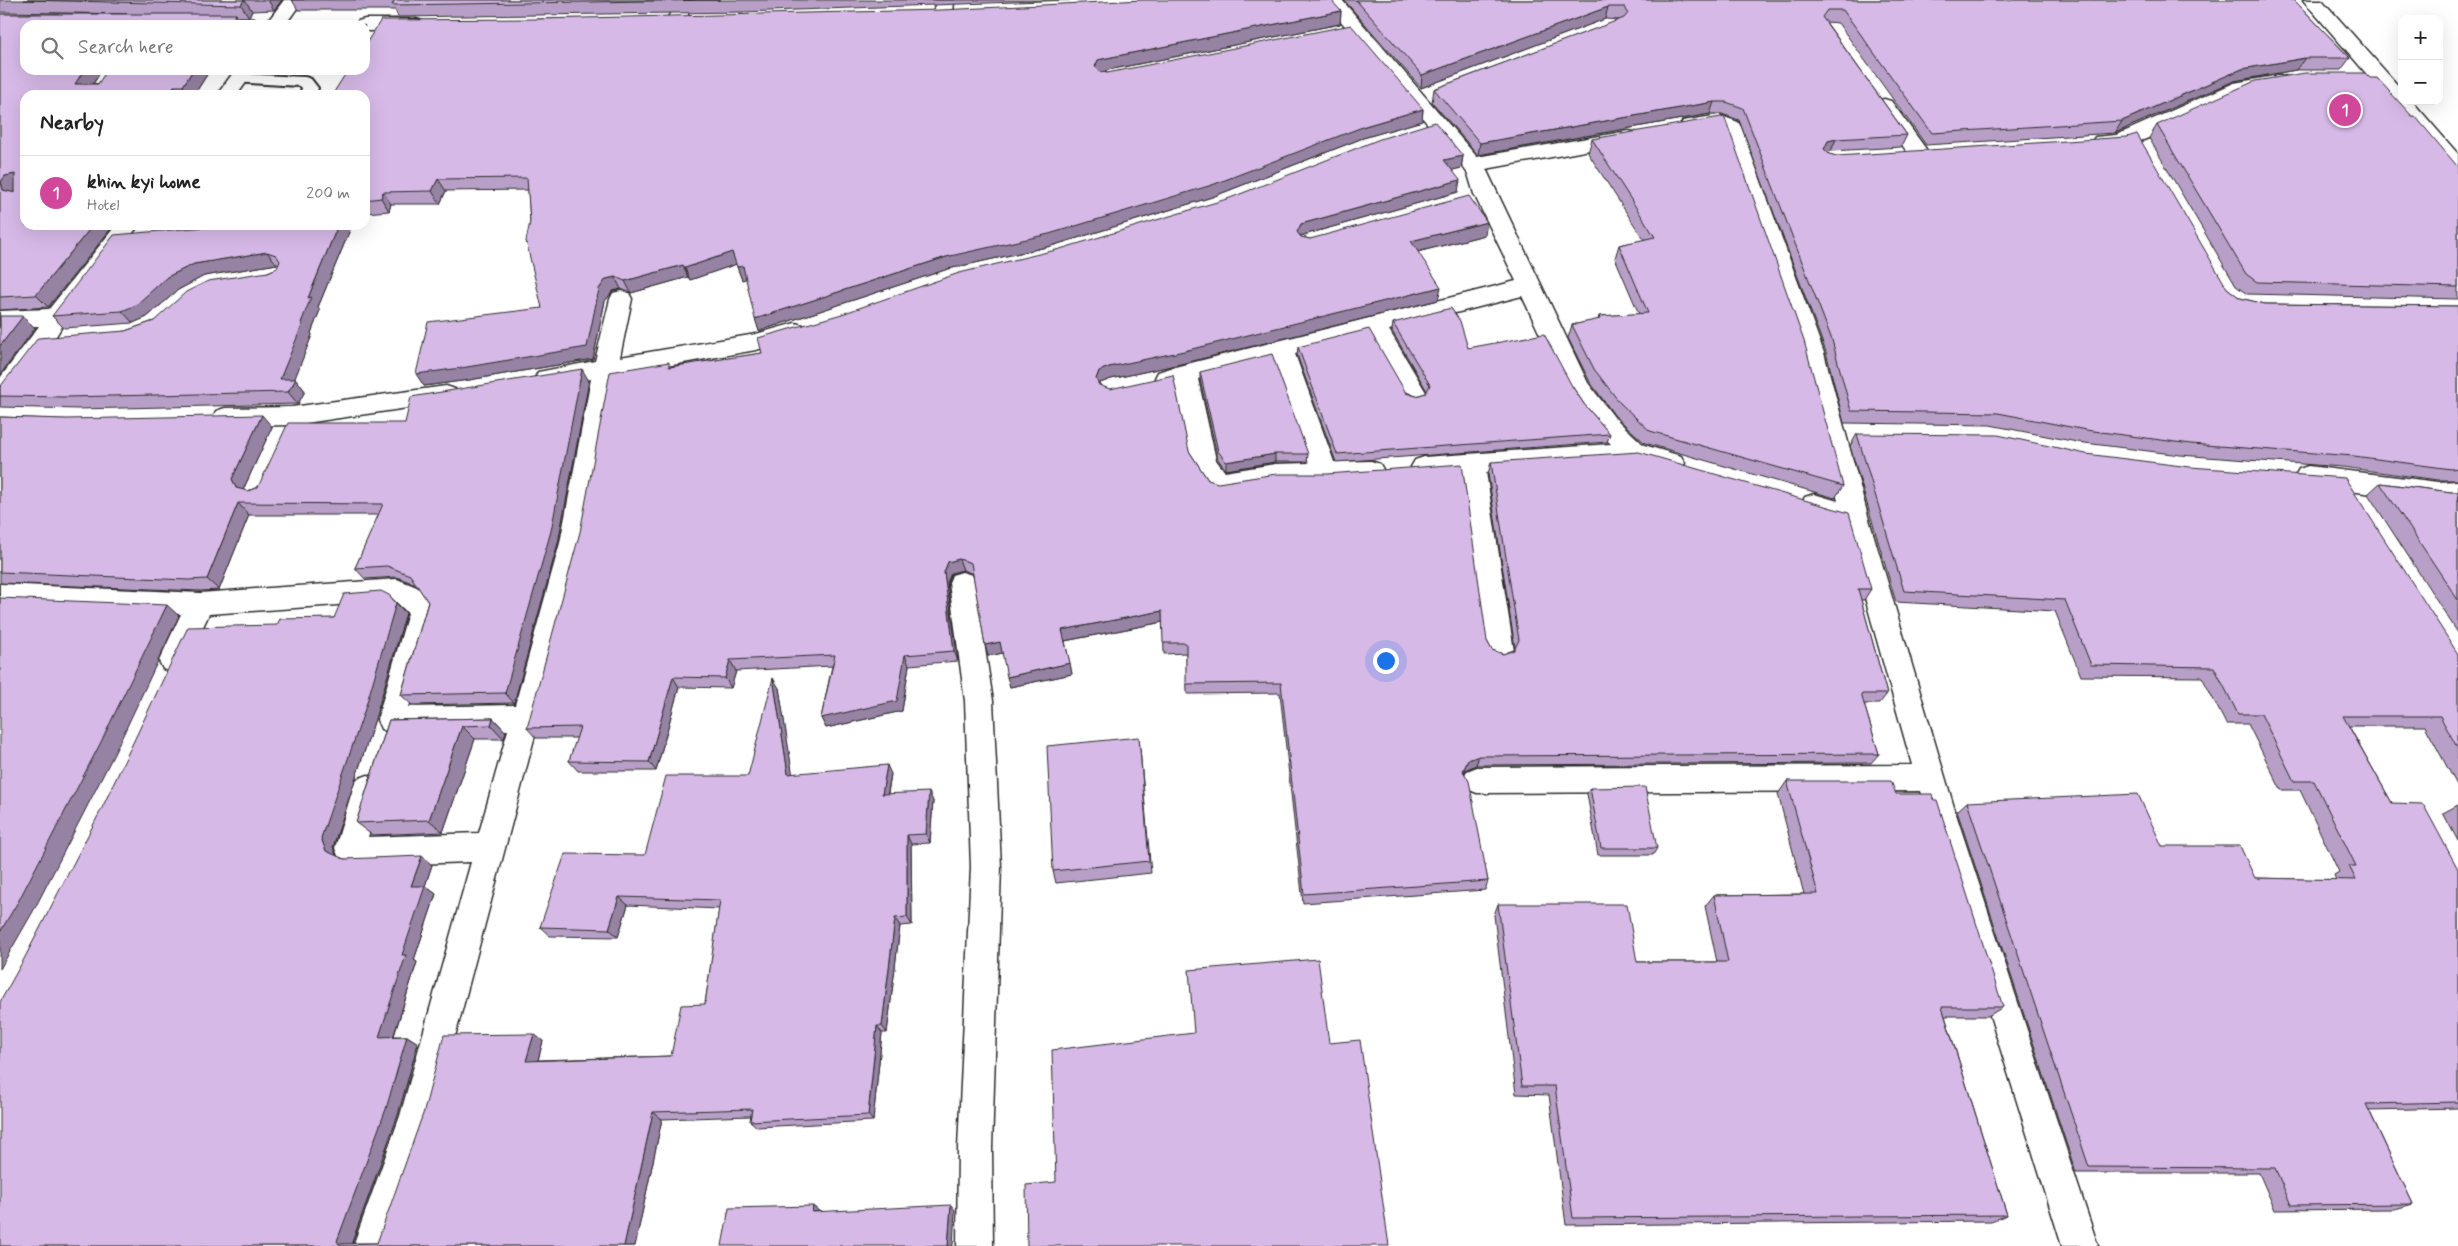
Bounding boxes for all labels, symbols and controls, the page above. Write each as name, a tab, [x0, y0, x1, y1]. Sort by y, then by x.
map controls	[2398, 15, 2443, 105]
button: +	[2398, 15, 2443, 60]
search box	[20, 20, 370, 75]
icon: search	[38, 34, 66, 62]
text: Search here	[78, 35, 174, 60]
button: −	[2398, 60, 2443, 105]
pin: 1	[2329, 91, 2361, 129]
text: Nearby	[40, 109, 104, 137]
text: khin kyi home	[87, 170, 201, 195]
text: 1	[52, 183, 60, 204]
text: 200 m	[306, 183, 350, 204]
text: Hotel	[87, 195, 120, 216]
your location	[1373, 648, 1399, 674]

